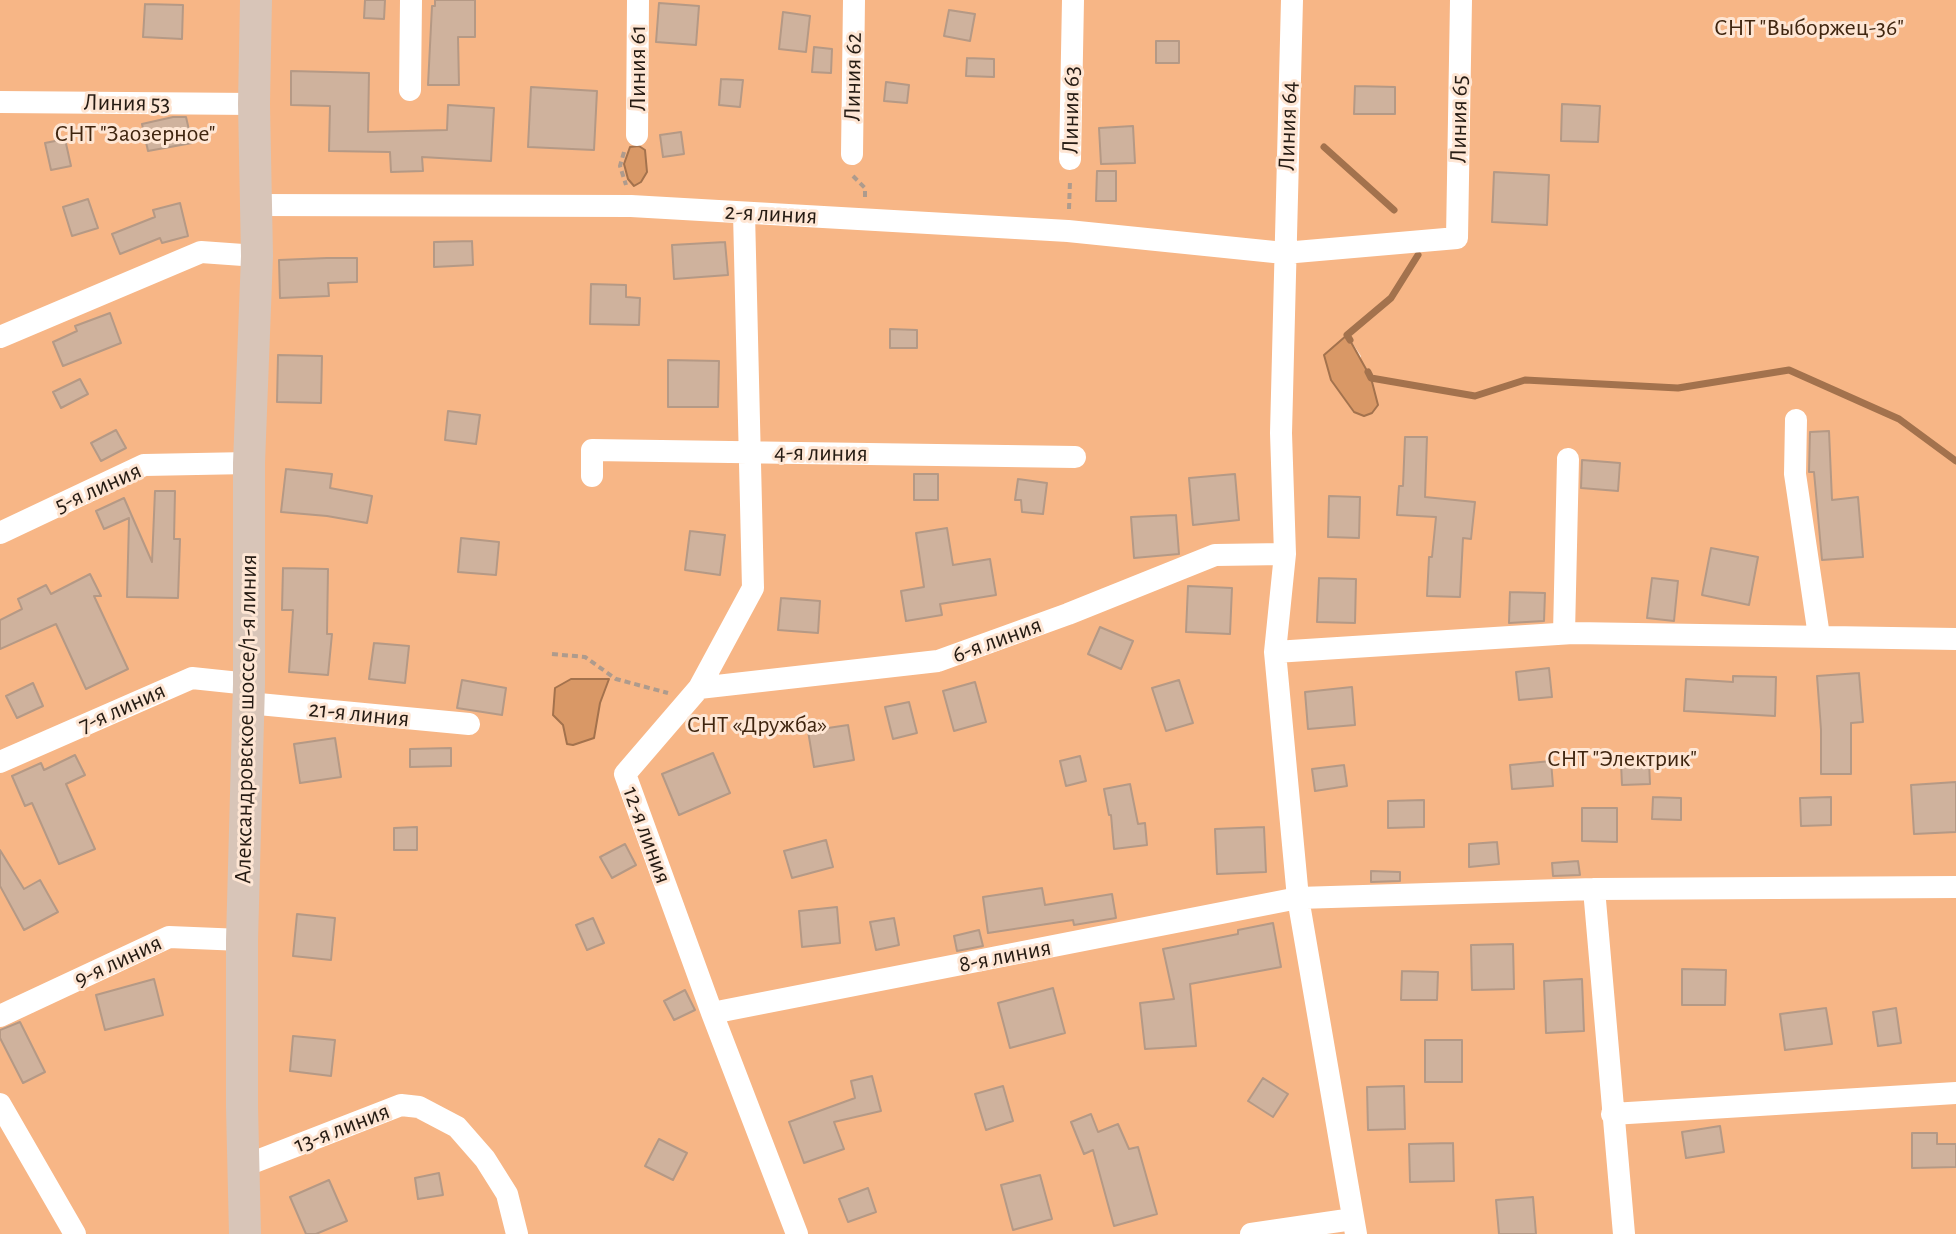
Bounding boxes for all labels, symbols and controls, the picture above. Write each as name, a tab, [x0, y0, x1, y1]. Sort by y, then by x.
park label: СНТ "Выборжец-36"	[1714, 14, 1904, 42]
street label: Линия 61	[624, 25, 652, 111]
street label: Линия 62	[838, 32, 868, 122]
street label: Линия 63	[1056, 66, 1086, 154]
street label: Линия 65	[1444, 75, 1474, 163]
street label: Линия 64	[1272, 81, 1304, 171]
street label: Линия 53	[83, 88, 171, 118]
park label: СНТ "Заозерное"	[54, 120, 216, 148]
street label: 2-я линия	[724, 197, 818, 231]
street label: 4-я линия	[774, 438, 868, 468]
street label: 5-я линия	[50, 456, 146, 520]
street label: Александровское шоссе/1-я линия	[229, 554, 263, 884]
street label: 6-я линия	[948, 611, 1046, 669]
street label: 7-я линия	[74, 676, 170, 740]
street label: 21-я линия	[307, 694, 411, 734]
park label: СНТ «Дружба»	[687, 711, 827, 739]
park label: СНТ "Электрик"	[1547, 745, 1697, 773]
street label: 12-я линия	[616, 783, 678, 887]
street label: 9-я линия	[70, 928, 166, 994]
street label: 8-я линия	[956, 933, 1054, 979]
street label: 13-я линия	[290, 1097, 394, 1159]

